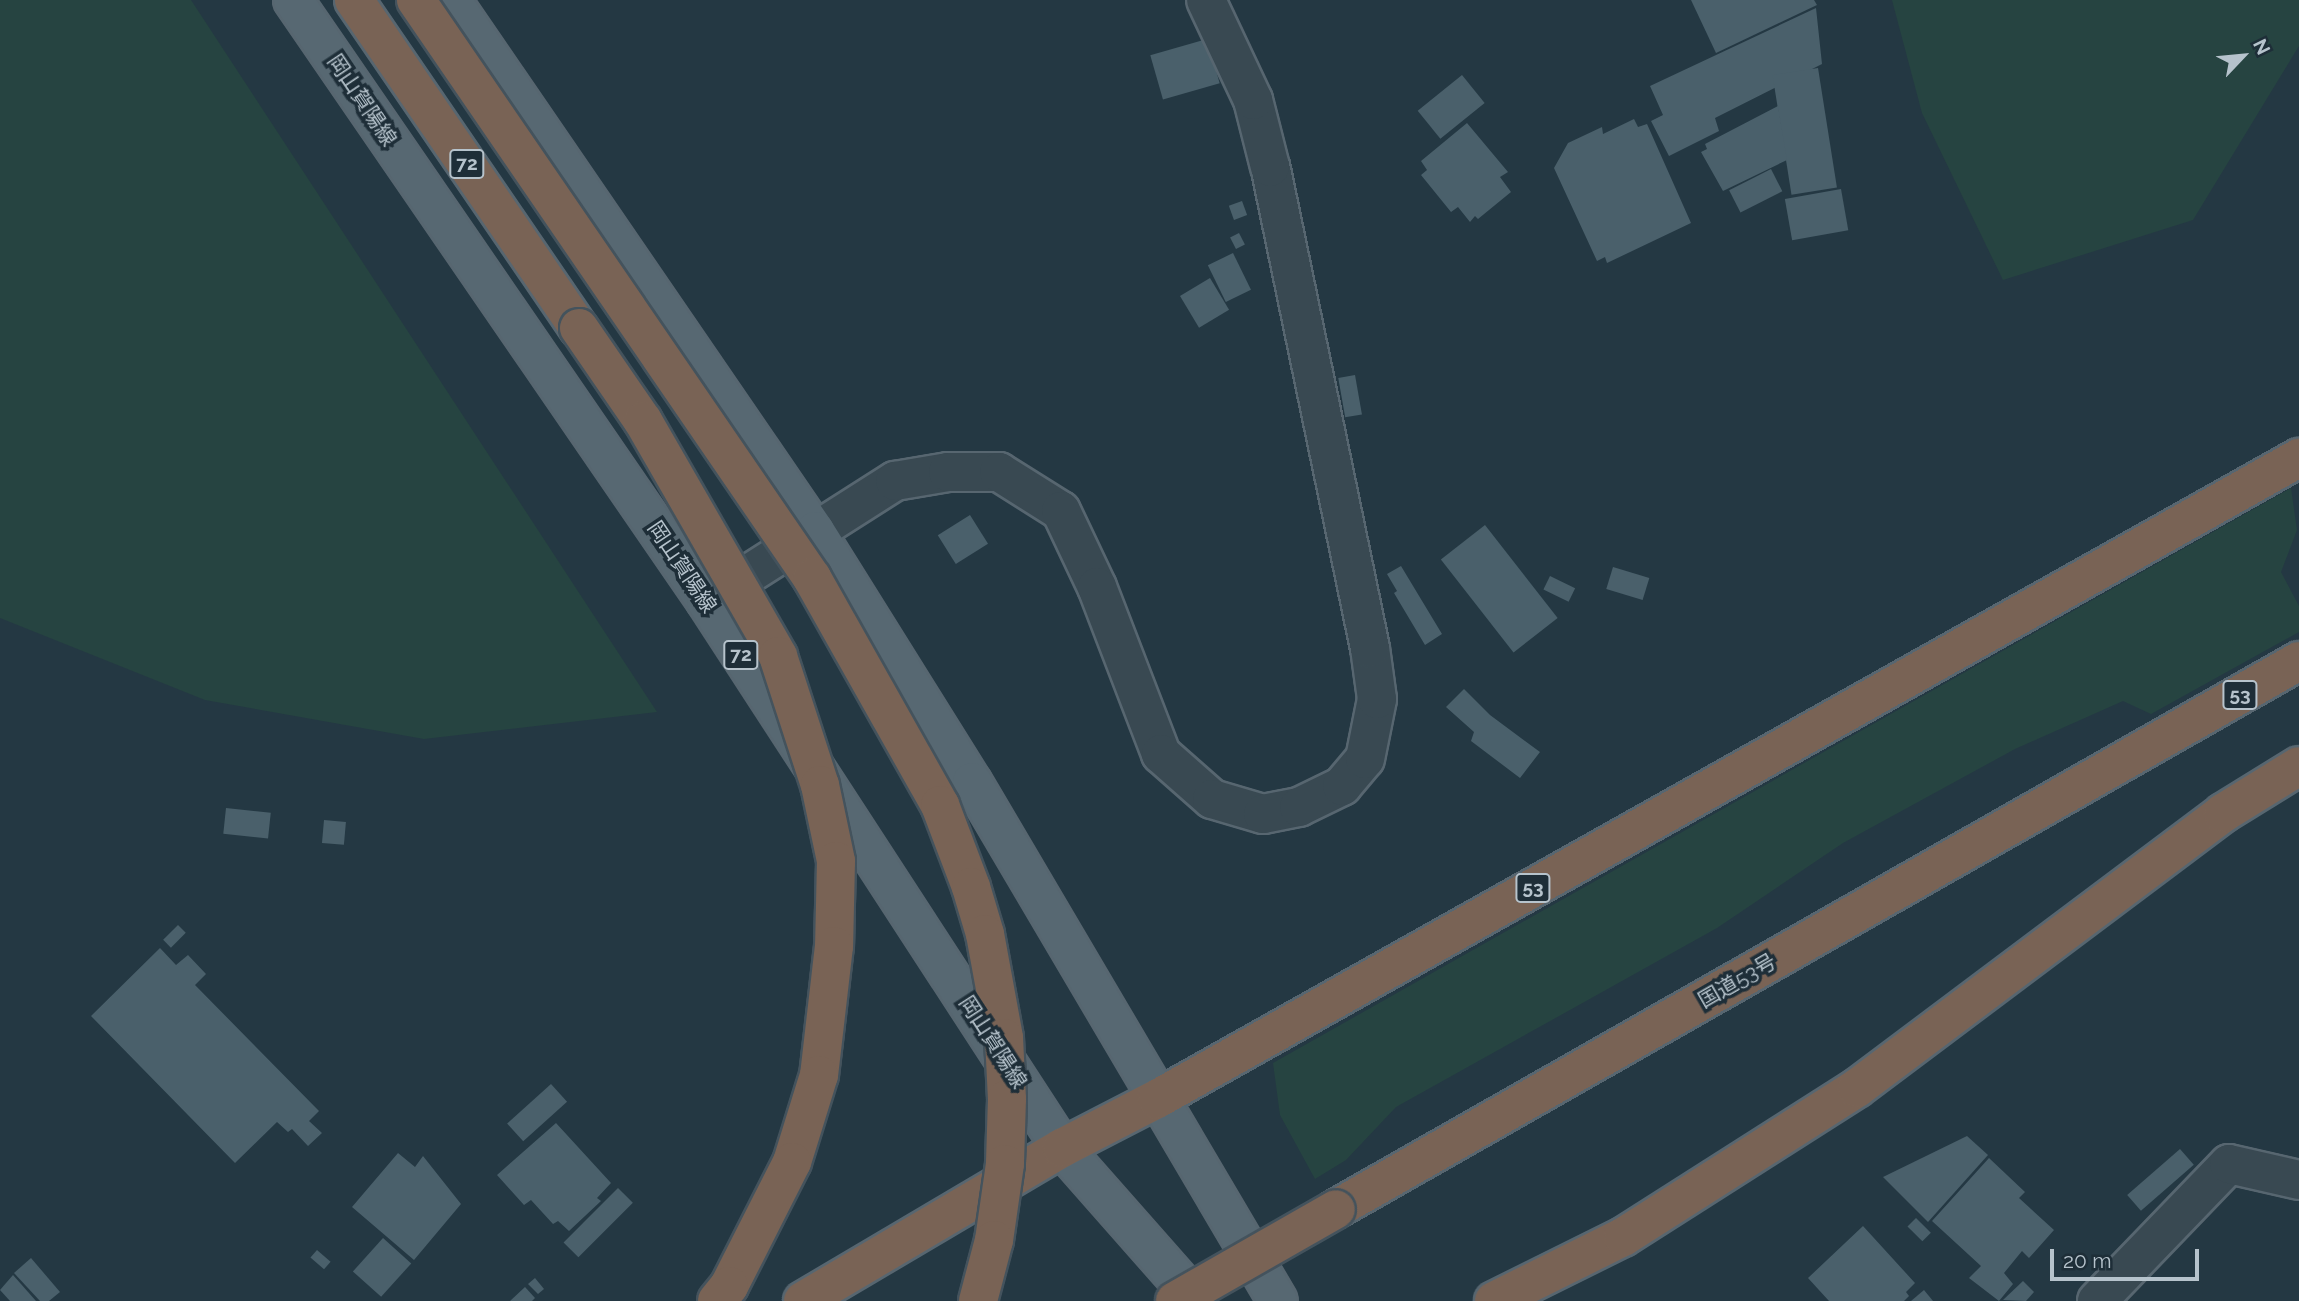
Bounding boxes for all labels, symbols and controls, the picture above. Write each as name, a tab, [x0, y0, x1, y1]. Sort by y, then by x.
north arrow	[2208, 21, 2278, 91]
text: N	[2249, 35, 2275, 58]
street label: 岡山賀陽線	[322, 49, 402, 151]
road number: 72	[448, 148, 486, 180]
street label: 岡山賀陽線	[642, 516, 722, 618]
road number: 72	[722, 640, 760, 670]
road number: 53	[2221, 680, 2259, 710]
road number: 53	[1514, 873, 1552, 904]
street label: 国道53号	[1694, 949, 1780, 1013]
street label: 岡山賀陽線	[954, 991, 1032, 1093]
scale bar	[2054, 1234, 2203, 1278]
text: 20 m	[2063, 1248, 2111, 1273]

